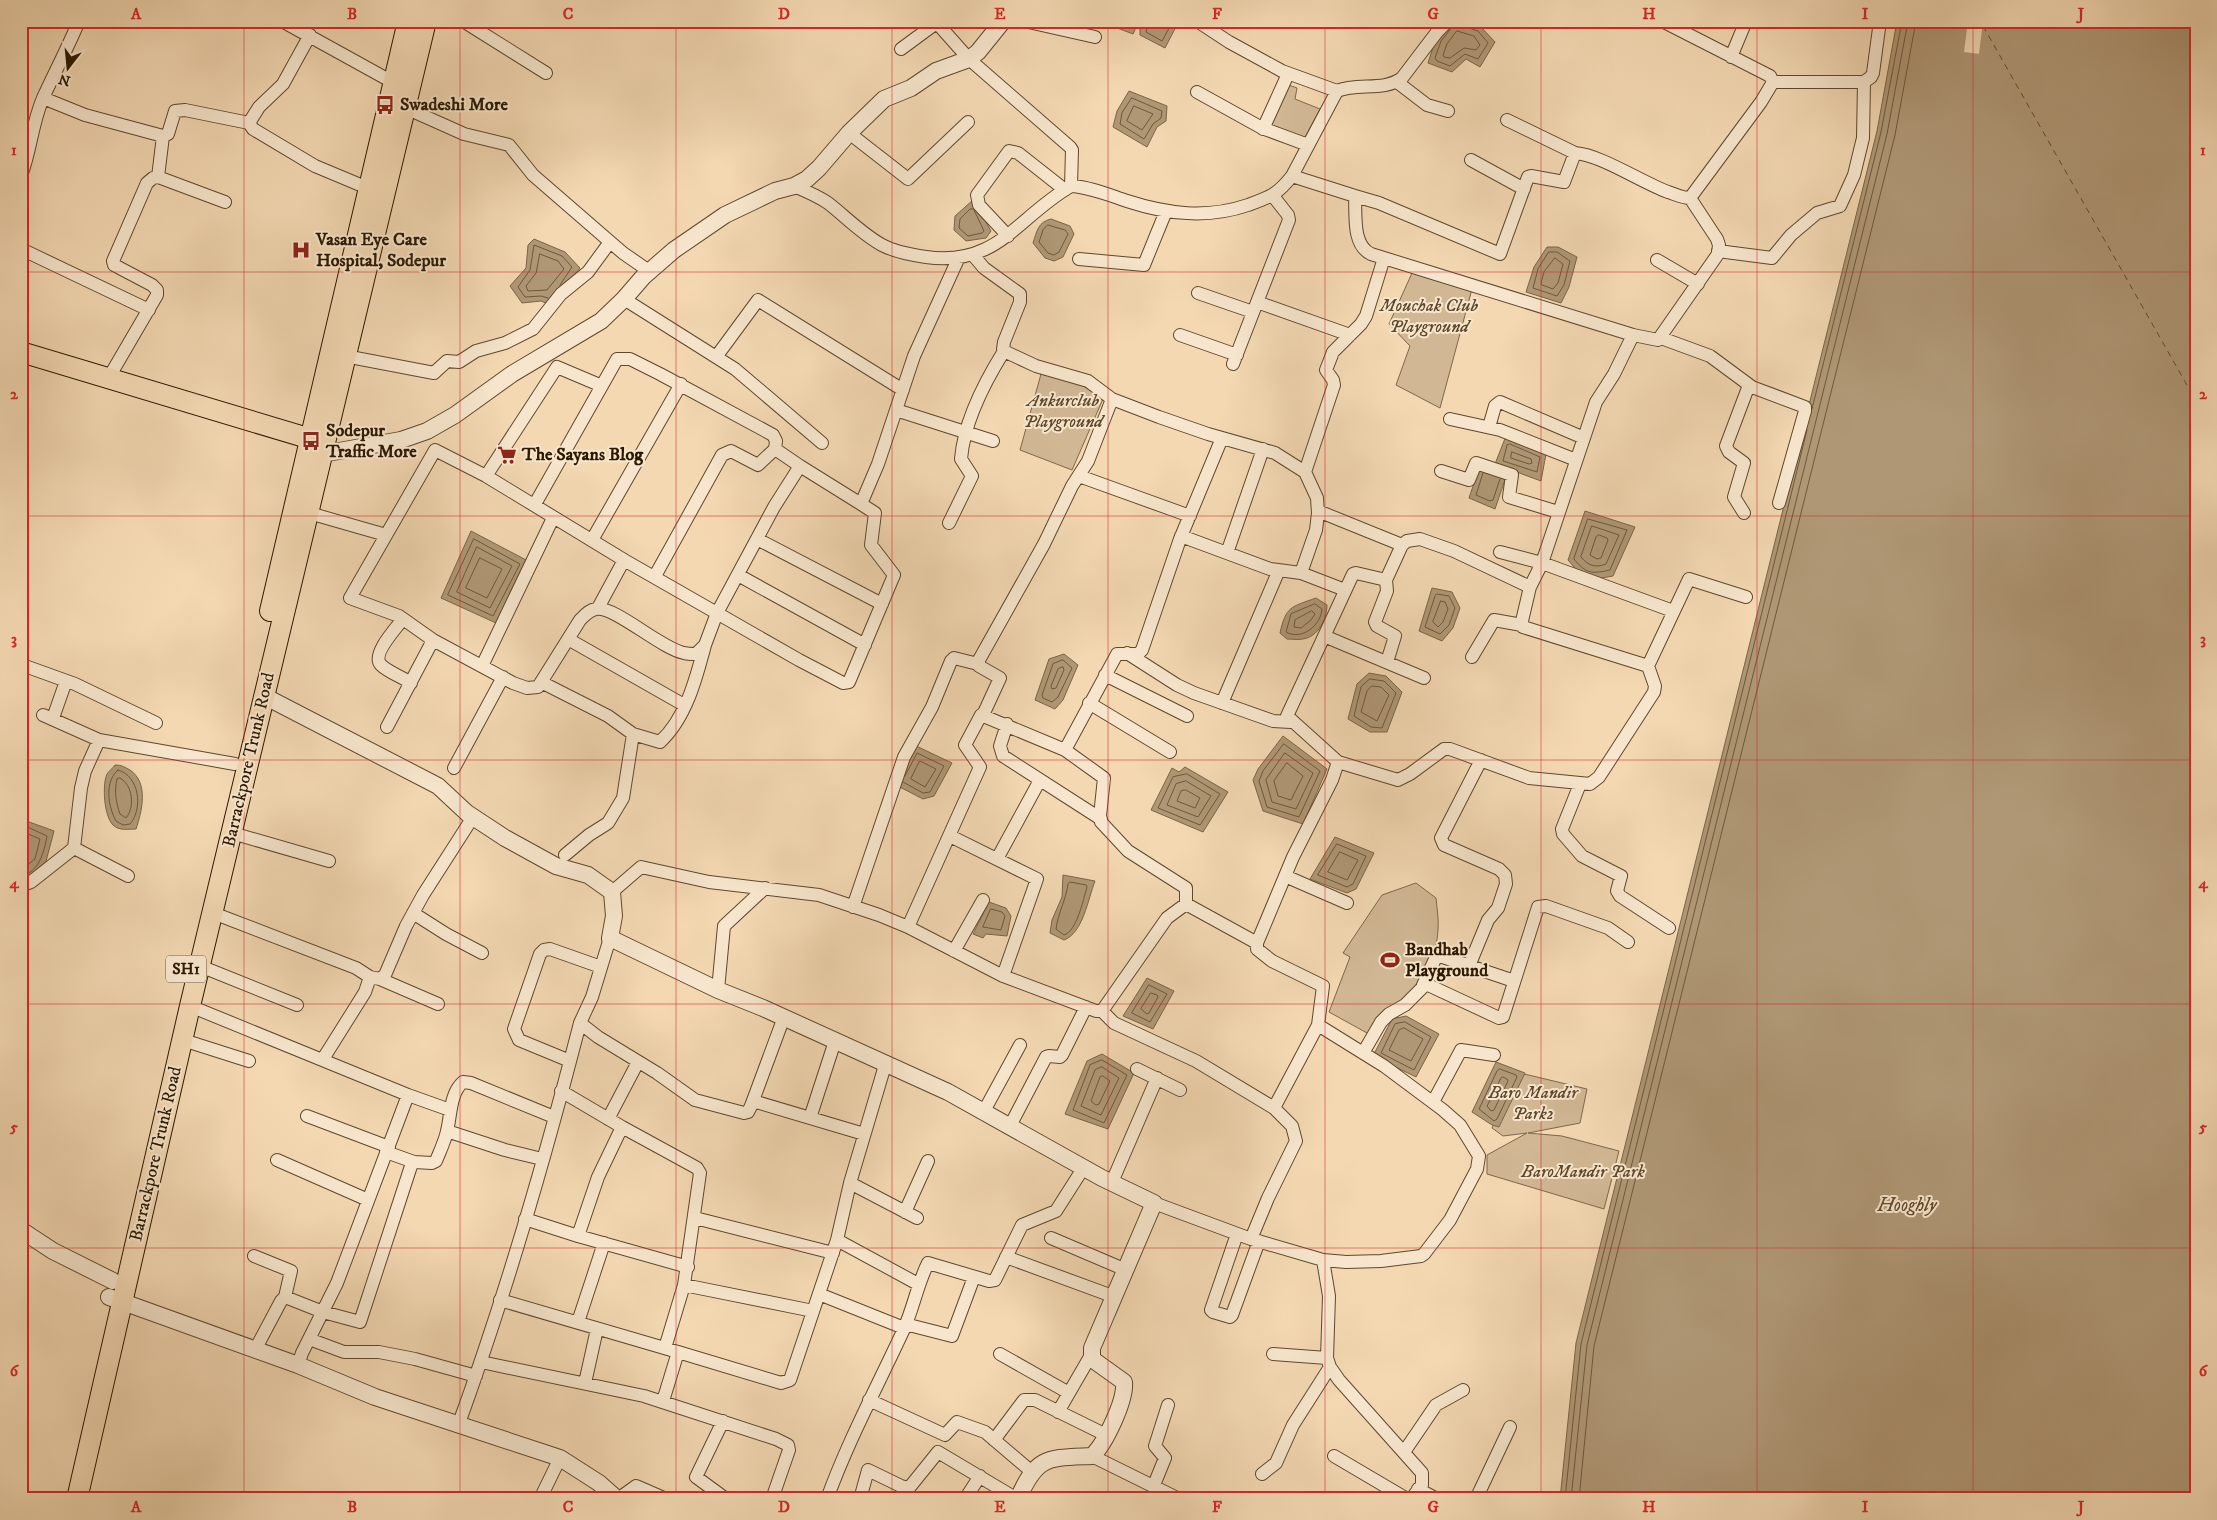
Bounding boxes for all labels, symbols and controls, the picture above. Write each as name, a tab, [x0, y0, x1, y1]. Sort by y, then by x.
text: A	[130, 4, 142, 24]
text: B	[347, 4, 357, 24]
text: C	[563, 4, 573, 24]
text: D	[778, 4, 790, 24]
text: E	[994, 4, 1006, 24]
text: F	[1212, 4, 1222, 24]
text: G	[1427, 4, 1439, 24]
text: H	[1642, 4, 1656, 24]
text: I	[1862, 4, 1869, 24]
text: J	[2076, 4, 2085, 24]
north arrow	[42, 42, 92, 92]
text: N	[56, 69, 73, 90]
bus stop icon: Swadeshi More	[374, 94, 396, 116]
place label: Swadeshi More	[400, 94, 508, 116]
text: 1	[11, 140, 17, 160]
text: 1	[2200, 140, 2206, 160]
place label: Vasan Eye Care Hospital, Sodepur	[315, 229, 446, 272]
hospital icon: Vasan Eye Care Hospital, Sodepur	[290, 239, 312, 261]
park label: Mouchak Club Playground	[1378, 295, 1479, 338]
text: 2	[10, 384, 19, 404]
text: 2	[2199, 384, 2208, 404]
park label: Ankurclub Playground	[1023, 390, 1105, 433]
place label: Sodepur Traffic More	[325, 420, 417, 463]
bus stop icon: Sodepur Traffic More	[300, 430, 322, 452]
supermarket icon: The Sayans Blog	[496, 444, 518, 466]
place label: The Sayans Blog	[521, 444, 644, 466]
text: 3	[11, 629, 17, 649]
text: 3	[2200, 629, 2206, 649]
street label: Barrackpore Trunk Road	[218, 670, 280, 850]
text: 4	[8, 873, 19, 893]
text: 4	[2197, 873, 2208, 893]
place label: Bandhab Playground	[1405, 939, 1489, 982]
sports icon: Bandhab Playground	[1379, 949, 1401, 971]
road number: SH1	[166, 956, 206, 982]
street label: Barrackpore Trunk Road	[125, 1064, 187, 1244]
park label: Baro Mandir Park2	[1487, 1082, 1579, 1125]
text: 5	[9, 1117, 18, 1137]
text: 5	[2198, 1117, 2207, 1137]
park label: BaroMandir Park	[1520, 1161, 1645, 1183]
water label: Hooghly	[1876, 1194, 1938, 1217]
text: 6	[10, 1361, 20, 1381]
text: 6	[2199, 1361, 2209, 1381]
text: A	[130, 1497, 142, 1517]
text: B	[347, 1497, 357, 1517]
text: C	[563, 1497, 573, 1517]
text: D	[778, 1497, 790, 1517]
text: E	[994, 1497, 1006, 1517]
text: F	[1212, 1497, 1222, 1517]
text: G	[1427, 1497, 1439, 1517]
text: H	[1642, 1497, 1656, 1517]
text: I	[1862, 1497, 1869, 1517]
text: J	[2076, 1497, 2085, 1517]

